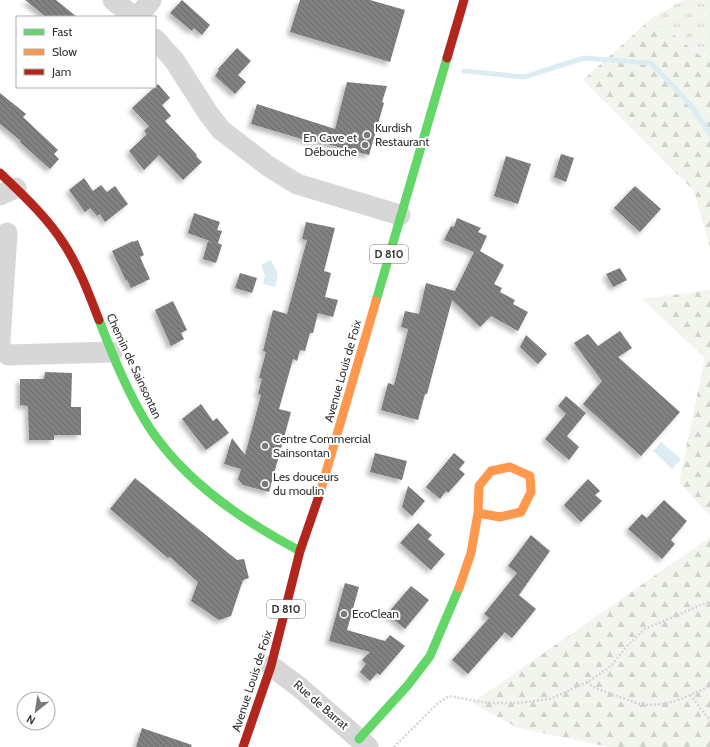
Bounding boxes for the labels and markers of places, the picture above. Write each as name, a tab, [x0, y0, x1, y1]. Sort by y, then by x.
place label: Kurdish Restaurant	[375, 120, 429, 149]
place label: En Cave et Débouche	[303, 130, 357, 159]
marker: Kurdish Restaurant	[362, 130, 372, 140]
marker: En Cave et Débouche	[360, 140, 370, 150]
place label: Centre Commercial Sainsontan	[273, 431, 371, 460]
marker: Centre Commercial Sainsontan	[260, 441, 270, 451]
place label: Les douceurs du moulin	[273, 469, 339, 498]
marker: Les douceurs du moulin	[260, 479, 270, 489]
place label: EcoClean	[352, 606, 399, 621]
marker: EcoClean	[339, 609, 349, 619]

